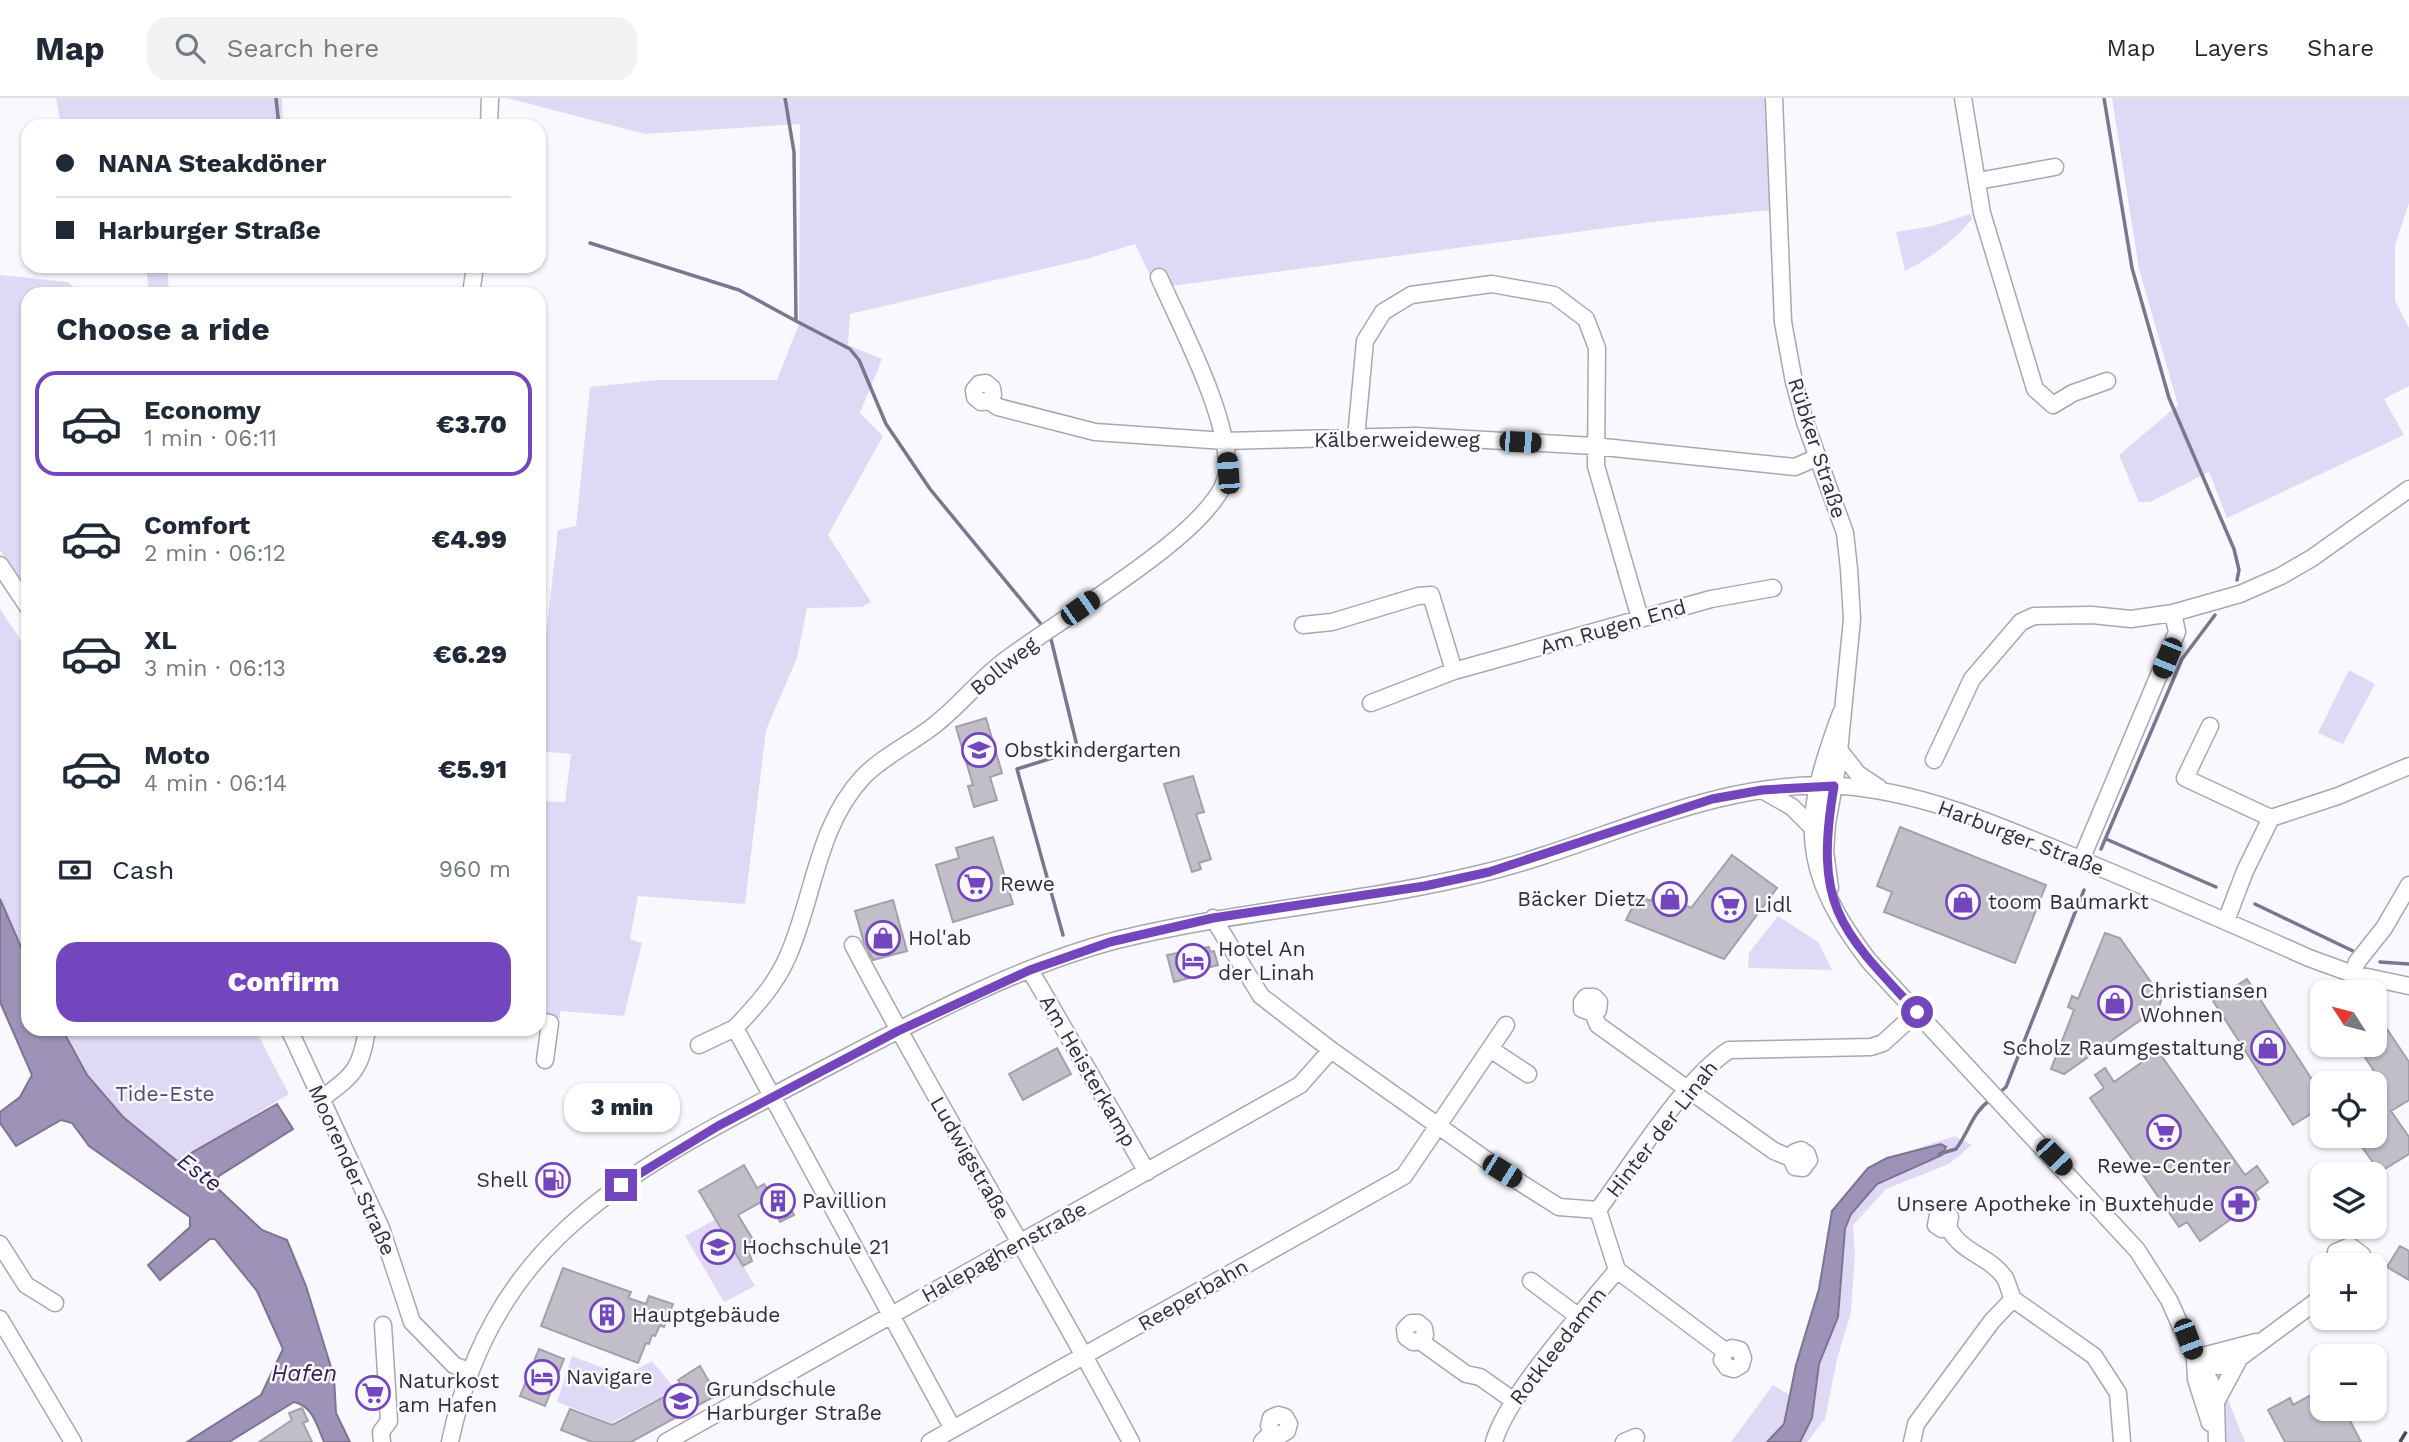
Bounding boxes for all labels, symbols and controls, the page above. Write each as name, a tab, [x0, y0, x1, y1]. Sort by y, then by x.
search box	[147, 17, 637, 80]
text: Map	[35, 29, 105, 68]
icon: search	[171, 29, 209, 67]
text: Search here	[227, 33, 379, 63]
text: Map	[2107, 34, 2155, 62]
text: Layers	[2193, 34, 2269, 62]
text: Share	[2307, 34, 2374, 62]
text: NANA Steakdöner	[98, 148, 327, 178]
text: Harburger Straße	[98, 215, 321, 245]
text: Choose a ride	[56, 310, 270, 348]
street label: Rübker Straße	[1783, 374, 1852, 521]
icon: car	[60, 392, 123, 455]
text: Economy	[144, 395, 261, 425]
text: €3.70	[436, 409, 507, 439]
text: 1 min · 06:11	[144, 425, 277, 452]
street label: Kälberweideweg	[1314, 427, 1481, 452]
car	[1499, 430, 1542, 454]
car	[1217, 451, 1240, 495]
icon: car	[60, 507, 123, 570]
text: Comfort	[144, 510, 250, 540]
text: €4.99	[432, 524, 507, 554]
text: 2 min · 06:12	[144, 540, 286, 567]
car	[1057, 587, 1104, 629]
street label: Am Rugen End	[1537, 594, 1689, 659]
icon: car	[60, 622, 123, 685]
text: XL	[144, 625, 177, 655]
street label: Bollweg	[965, 630, 1043, 700]
car	[2150, 635, 2185, 681]
text: €6.29	[433, 639, 507, 669]
text: 3 min · 06:13	[144, 655, 286, 682]
school or university icon: Obstkindergarten	[960, 731, 998, 769]
icon: car	[60, 737, 123, 800]
place label: Obstkindergarten	[1004, 737, 1181, 762]
text: Moto	[144, 740, 210, 770]
text: €5.91	[438, 754, 507, 784]
text: 4 min · 06:14	[144, 770, 287, 797]
street label: Harburger Straße	[1935, 794, 2108, 881]
icon: cash	[56, 851, 94, 889]
text: Cash	[112, 855, 174, 885]
text: 960 m	[439, 856, 511, 883]
supermarket icon: Rewe	[956, 865, 994, 903]
place label: Rewe	[1000, 871, 1055, 896]
shop icon: Bäcker Dietz	[1651, 880, 1689, 918]
shop icon: toom Baumarkt	[1944, 883, 1982, 921]
place label: Bäcker Dietz	[1517, 886, 1646, 911]
supermarket icon: Lidl	[1710, 886, 1748, 924]
place label: toom Baumarkt	[1988, 889, 2149, 914]
place label: Lidl	[1754, 892, 1792, 917]
shop icon: Hol'ab	[864, 919, 902, 957]
place label: Hol'ab	[908, 925, 971, 950]
place label: Hotel An der Linah	[1218, 936, 1315, 985]
button: Confirm	[56, 942, 511, 1022]
hotel icon: Hotel An der Linah	[1174, 942, 1212, 980]
place label: Christiansen Wohnen	[2140, 978, 2268, 1027]
north arrow	[2310, 980, 2387, 1057]
map controls	[2310, 980, 2387, 1421]
shop icon: Christiansen Wohnen	[2096, 984, 2134, 1022]
street label: Am Heisterkamp	[1035, 990, 1142, 1151]
route start	[1901, 996, 1933, 1028]
shop icon: Scholz Raumgestaltung	[2249, 1029, 2287, 1067]
place label: Scholz Raumgestaltung	[2003, 1035, 2245, 1060]
street label: Hinter der Linah	[1600, 1055, 1723, 1202]
button: locate	[2310, 1071, 2387, 1148]
park label: Tide-Este	[115, 1081, 215, 1106]
street label: Moorender Straße	[304, 1081, 401, 1259]
callout: 3 min	[563, 1084, 679, 1132]
street label: Ludwigstraße	[925, 1092, 1016, 1224]
text: 3 min	[591, 1094, 653, 1121]
supermarket icon: Rewe-Center	[2145, 1113, 2183, 1151]
car	[2032, 1135, 2077, 1179]
water label: Este	[172, 1147, 227, 1198]
car	[1479, 1151, 1526, 1191]
place label: Rewe-Center	[2097, 1153, 2232, 1178]
fuel station icon: Shell	[534, 1161, 572, 1199]
button: layers	[2310, 1162, 2387, 1239]
place label: Shell	[477, 1167, 529, 1192]
route end	[605, 1169, 637, 1201]
building icon: Pavillion	[759, 1182, 797, 1220]
pharmacy icon: Unsere Apotheke in Buxtehude	[2220, 1185, 2258, 1223]
place label: Pavillion	[802, 1188, 887, 1213]
place label: Unsere Apotheke in Buxtehude	[1896, 1191, 2214, 1216]
street label: Halepaghenstraße	[917, 1196, 1091, 1307]
school or university icon: Hochschule 21	[699, 1228, 737, 1266]
place label: Hochschule 21	[742, 1234, 890, 1259]
street label: Reeperbahn	[1133, 1253, 1252, 1336]
button: +	[2310, 1253, 2387, 1330]
street label: Rotkleedamm	[1504, 1282, 1611, 1410]
building icon: Hauptgebäude	[588, 1296, 626, 1334]
place label: Hauptgebäude	[632, 1302, 781, 1327]
car	[2171, 1316, 2206, 1362]
button: −	[2310, 1344, 2387, 1421]
hotel icon: Navigare	[523, 1358, 561, 1396]
water label: Hafen	[271, 1360, 337, 1387]
place label: Navigare	[566, 1364, 653, 1389]
place label: Naturkost am Hafen	[398, 1368, 499, 1417]
supermarket icon: Naturkost am Hafen	[354, 1374, 392, 1412]
place label: Grundschule Harburger Straße	[706, 1376, 882, 1425]
school or university icon: Grundschule Harburger Straße	[662, 1382, 700, 1420]

